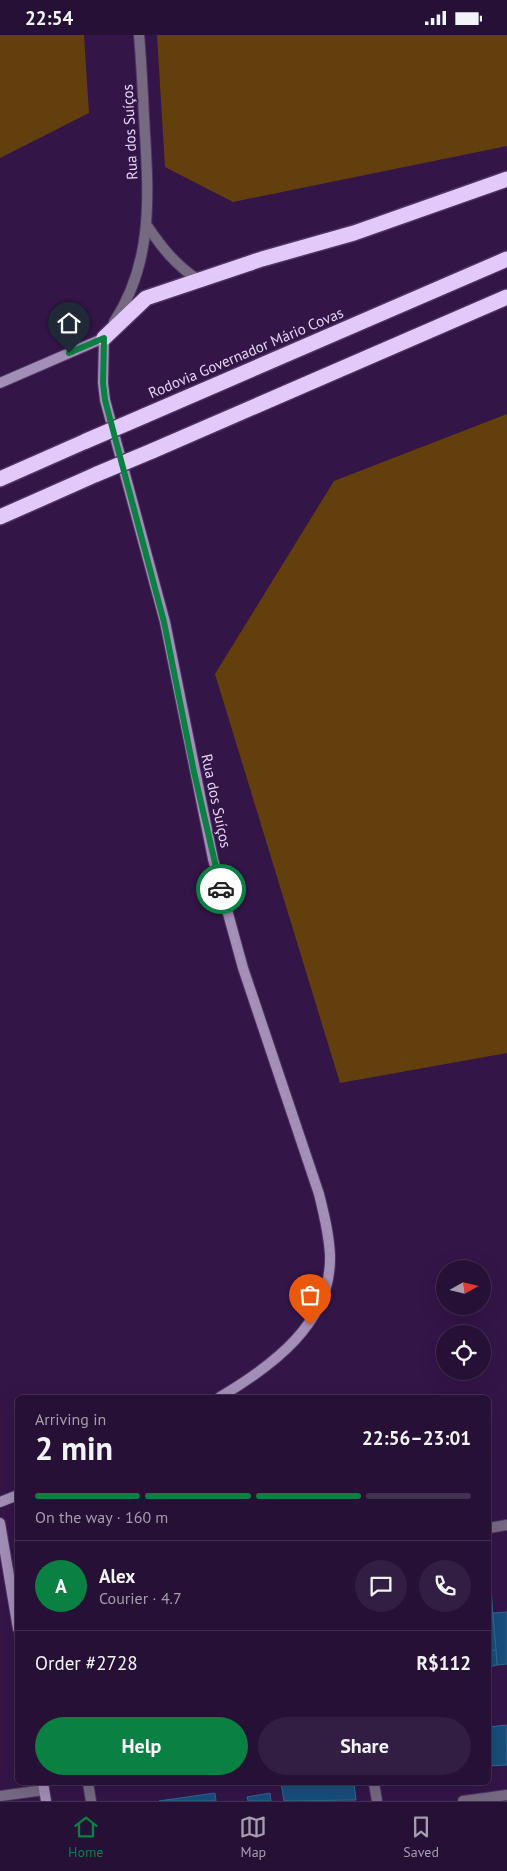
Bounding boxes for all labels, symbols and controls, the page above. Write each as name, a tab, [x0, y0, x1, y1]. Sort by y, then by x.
text: 22:54	[25, 6, 73, 30]
street label: Rua dos Suíços	[118, 84, 141, 180]
pin	[48, 302, 90, 353]
street label: Rodovia Governador Mário Covas	[145, 303, 346, 402]
icon: home	[55, 309, 83, 337]
street label: Rua dos Suíços	[197, 752, 236, 850]
courier	[196, 864, 246, 914]
icon: car	[207, 875, 235, 903]
north arrow	[436, 1260, 491, 1315]
map controls	[436, 1260, 491, 1380]
pin	[289, 1274, 331, 1325]
icon: bag	[296, 1281, 324, 1309]
button: locate	[436, 1325, 491, 1380]
text: Arriving in	[35, 1409, 106, 1429]
text: 22:56–23:01	[362, 1426, 471, 1450]
text: 2 min	[35, 1427, 113, 1469]
text: On the way · 160 m	[35, 1507, 168, 1527]
button: chat	[355, 1560, 407, 1612]
button: phone	[419, 1560, 471, 1612]
text: Alex	[99, 1564, 135, 1588]
text: A	[55, 1574, 67, 1598]
text: Courier · 4.7	[99, 1588, 182, 1608]
text: Order #2728	[35, 1651, 138, 1675]
text: R$112	[416, 1651, 471, 1675]
button: Help	[35, 1717, 248, 1775]
button: Share	[258, 1717, 471, 1775]
tab: Home	[68, 1813, 103, 1861]
tab: Map	[239, 1813, 267, 1861]
tab: Saved	[403, 1813, 439, 1861]

